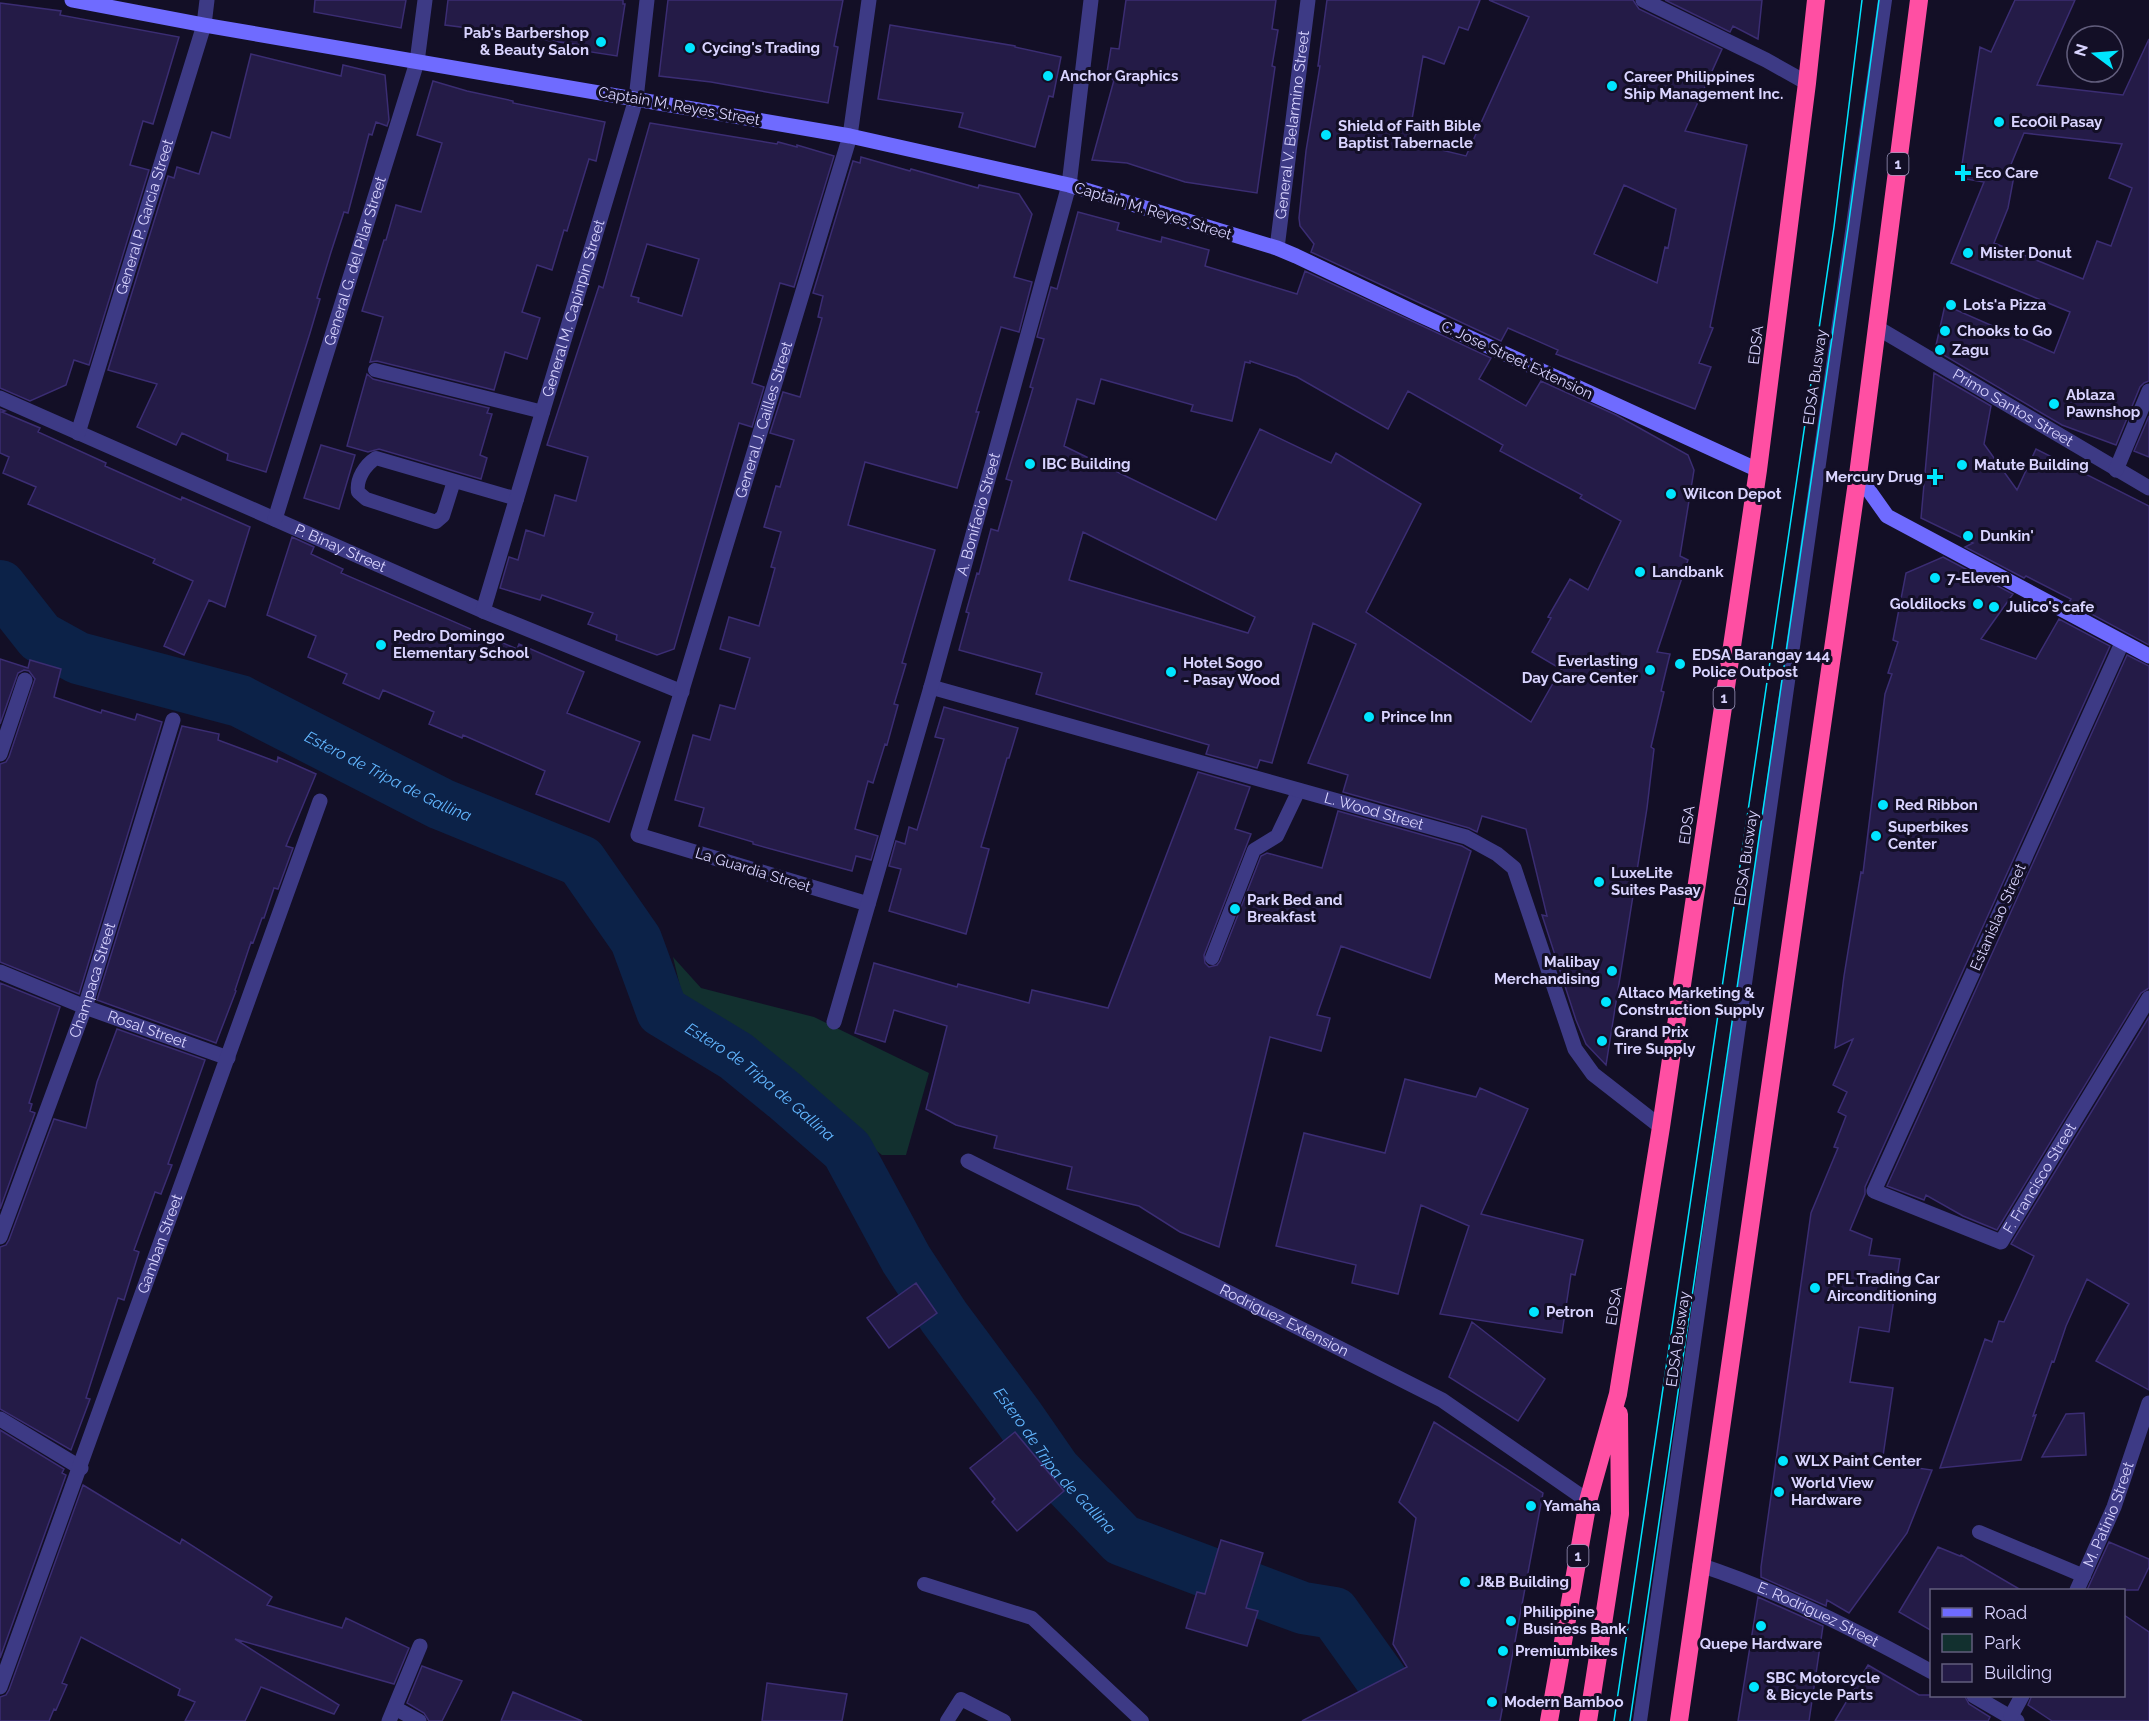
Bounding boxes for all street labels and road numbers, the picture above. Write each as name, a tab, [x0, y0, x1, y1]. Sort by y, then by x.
street label: General V. Belarmino Street	[1272, 30, 1313, 220]
street label: Captain M. Reyes Street	[597, 83, 761, 129]
street label: General P. Garcia Street	[112, 137, 177, 297]
road number: 1	[1888, 153, 1908, 175]
street label: General G. del Pilar Street	[320, 174, 390, 348]
street label: Captain M. Reyes Street	[1072, 178, 1234, 244]
street label: General M. Capinpin Street	[538, 217, 608, 399]
street label: C. Jose Street Extension	[1438, 317, 1596, 403]
street label: EDSA	[1745, 325, 1767, 365]
street label: EDSA Busway	[1799, 328, 1831, 426]
street label: General J. Cailles Street	[732, 339, 796, 500]
street label: Primo Santos Street	[1949, 365, 2077, 450]
street label: A. Bonifacio Street	[953, 451, 1004, 578]
street label: P. Binay Street	[292, 520, 389, 576]
road number: 1	[1714, 687, 1734, 709]
street label: L. Wood Street	[1322, 789, 1426, 834]
street label: EDSA	[1675, 804, 1699, 846]
street label: EDSA Busway	[1730, 809, 1762, 907]
street label: La Guardia Street	[693, 844, 813, 896]
street label: Estanislao Street	[1966, 861, 2030, 973]
street label: Champaca Street	[65, 920, 119, 1041]
street label: Rosal Street	[105, 1007, 189, 1052]
street label: F. Francisco Street	[1999, 1120, 2080, 1237]
street label: Gamban Street	[134, 1192, 186, 1296]
street label: Rodriguez Extension	[1217, 1280, 1351, 1360]
street label: EDSA	[1602, 1285, 1626, 1327]
street label: EDSA Busway	[1662, 1290, 1694, 1388]
street label: M. Patinio Street	[2079, 1459, 2138, 1570]
road number: 1	[1568, 1545, 1588, 1567]
street label: E. Rodriguez Street	[1755, 1578, 1882, 1651]

